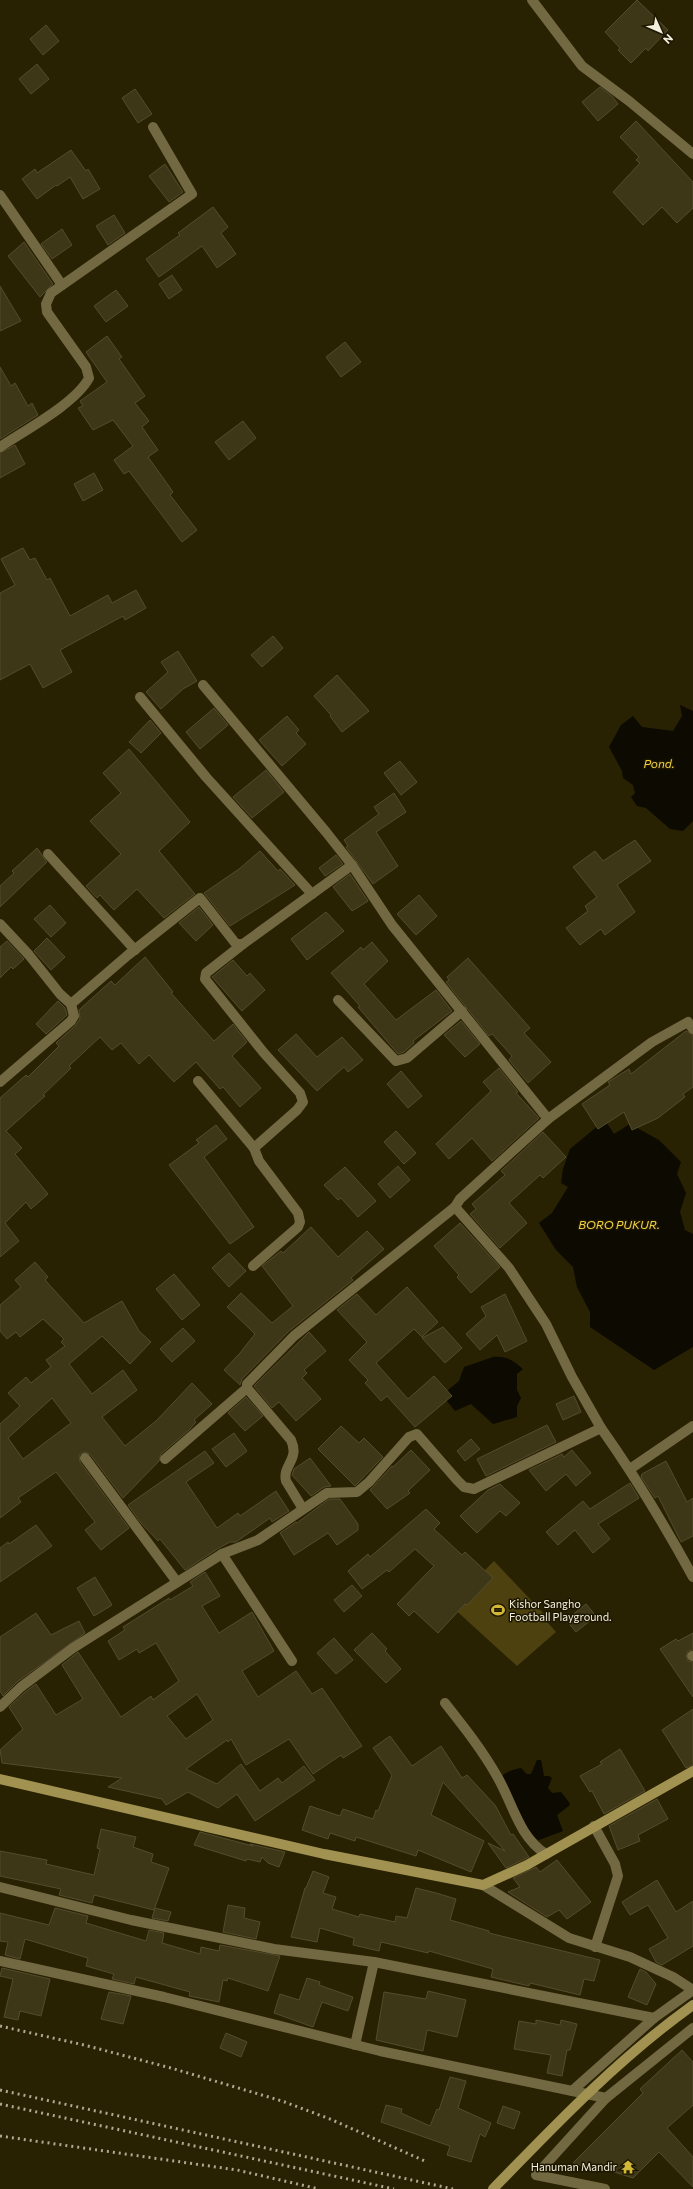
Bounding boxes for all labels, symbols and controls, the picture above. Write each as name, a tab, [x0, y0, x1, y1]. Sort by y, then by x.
north arrow	[641, 12, 681, 52]
text: N	[661, 32, 676, 47]
water label: Pond.	[643, 756, 675, 770]
water label: BORO PUKUR.	[578, 1217, 660, 1231]
place label: Kishor Sangho Football Playground.	[509, 1597, 612, 1623]
sports icon: Kishor Sangho Football Playground.	[490, 1602, 506, 1618]
temple icon: Hanuman Mandir	[620, 2159, 636, 2175]
place label: Hanuman Mandir	[531, 2160, 618, 2173]

